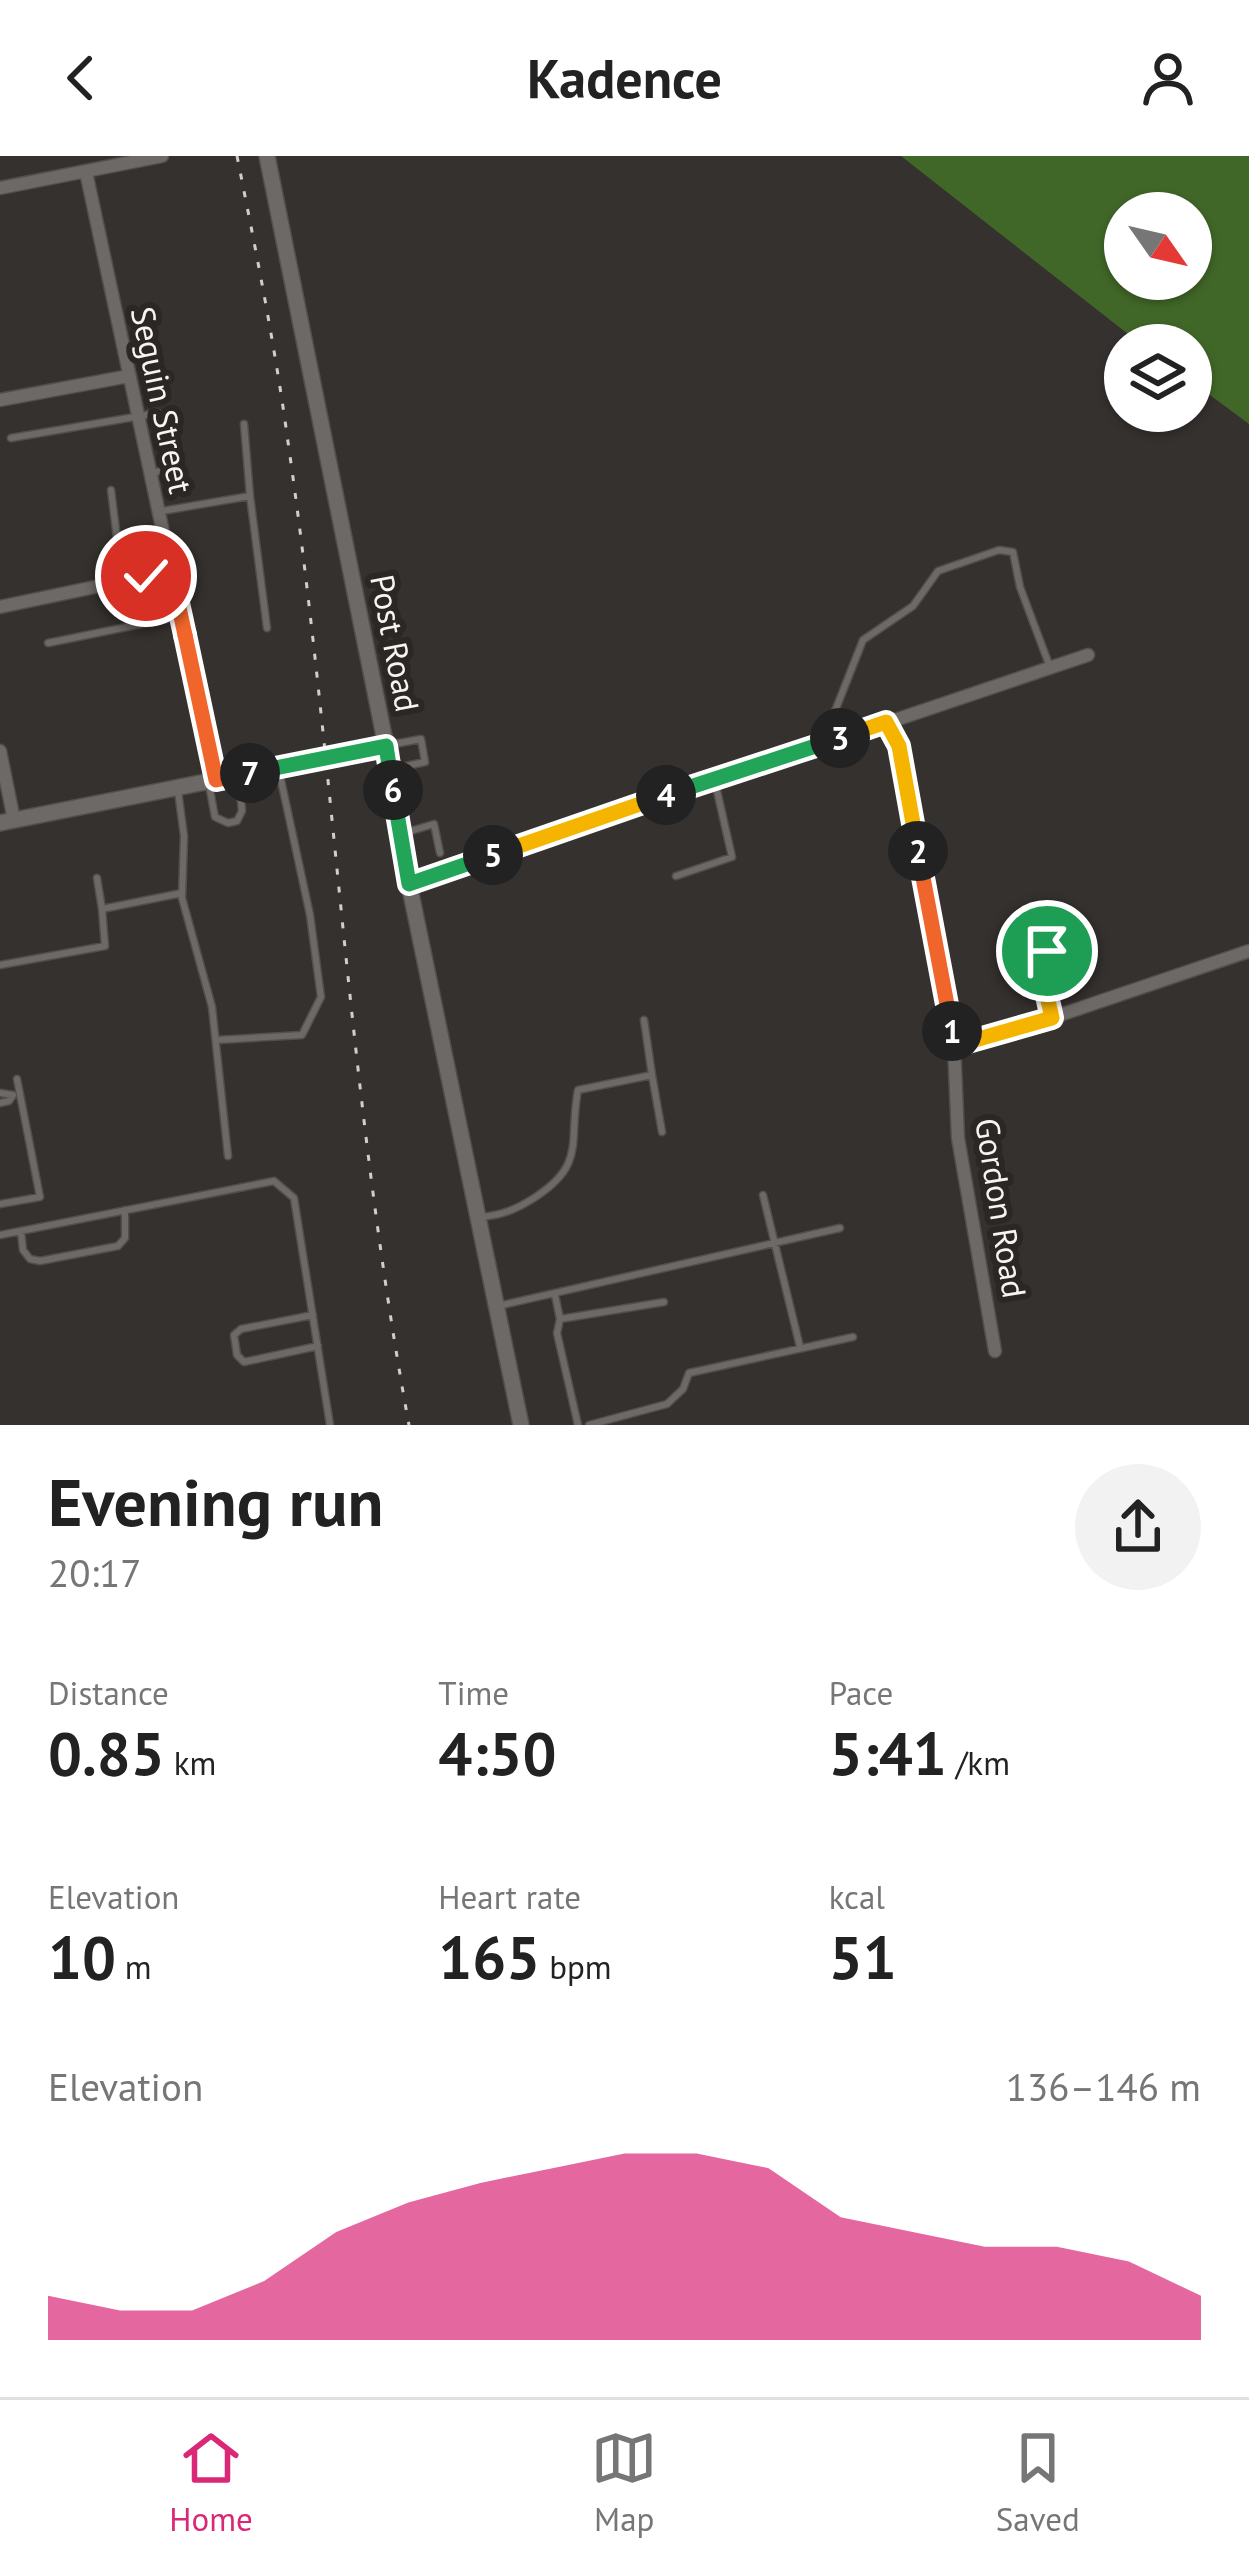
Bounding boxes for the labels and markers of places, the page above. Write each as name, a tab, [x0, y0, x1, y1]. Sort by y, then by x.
pin	[95, 525, 197, 627]
pin: 3	[810, 708, 870, 768]
pin: 7	[220, 743, 280, 803]
pin: 6	[363, 760, 423, 820]
pin: 4	[636, 765, 696, 825]
pin: 2	[888, 821, 948, 881]
pin: 5	[463, 825, 523, 885]
pin	[996, 900, 1098, 1002]
pin: 1	[922, 1001, 982, 1061]

